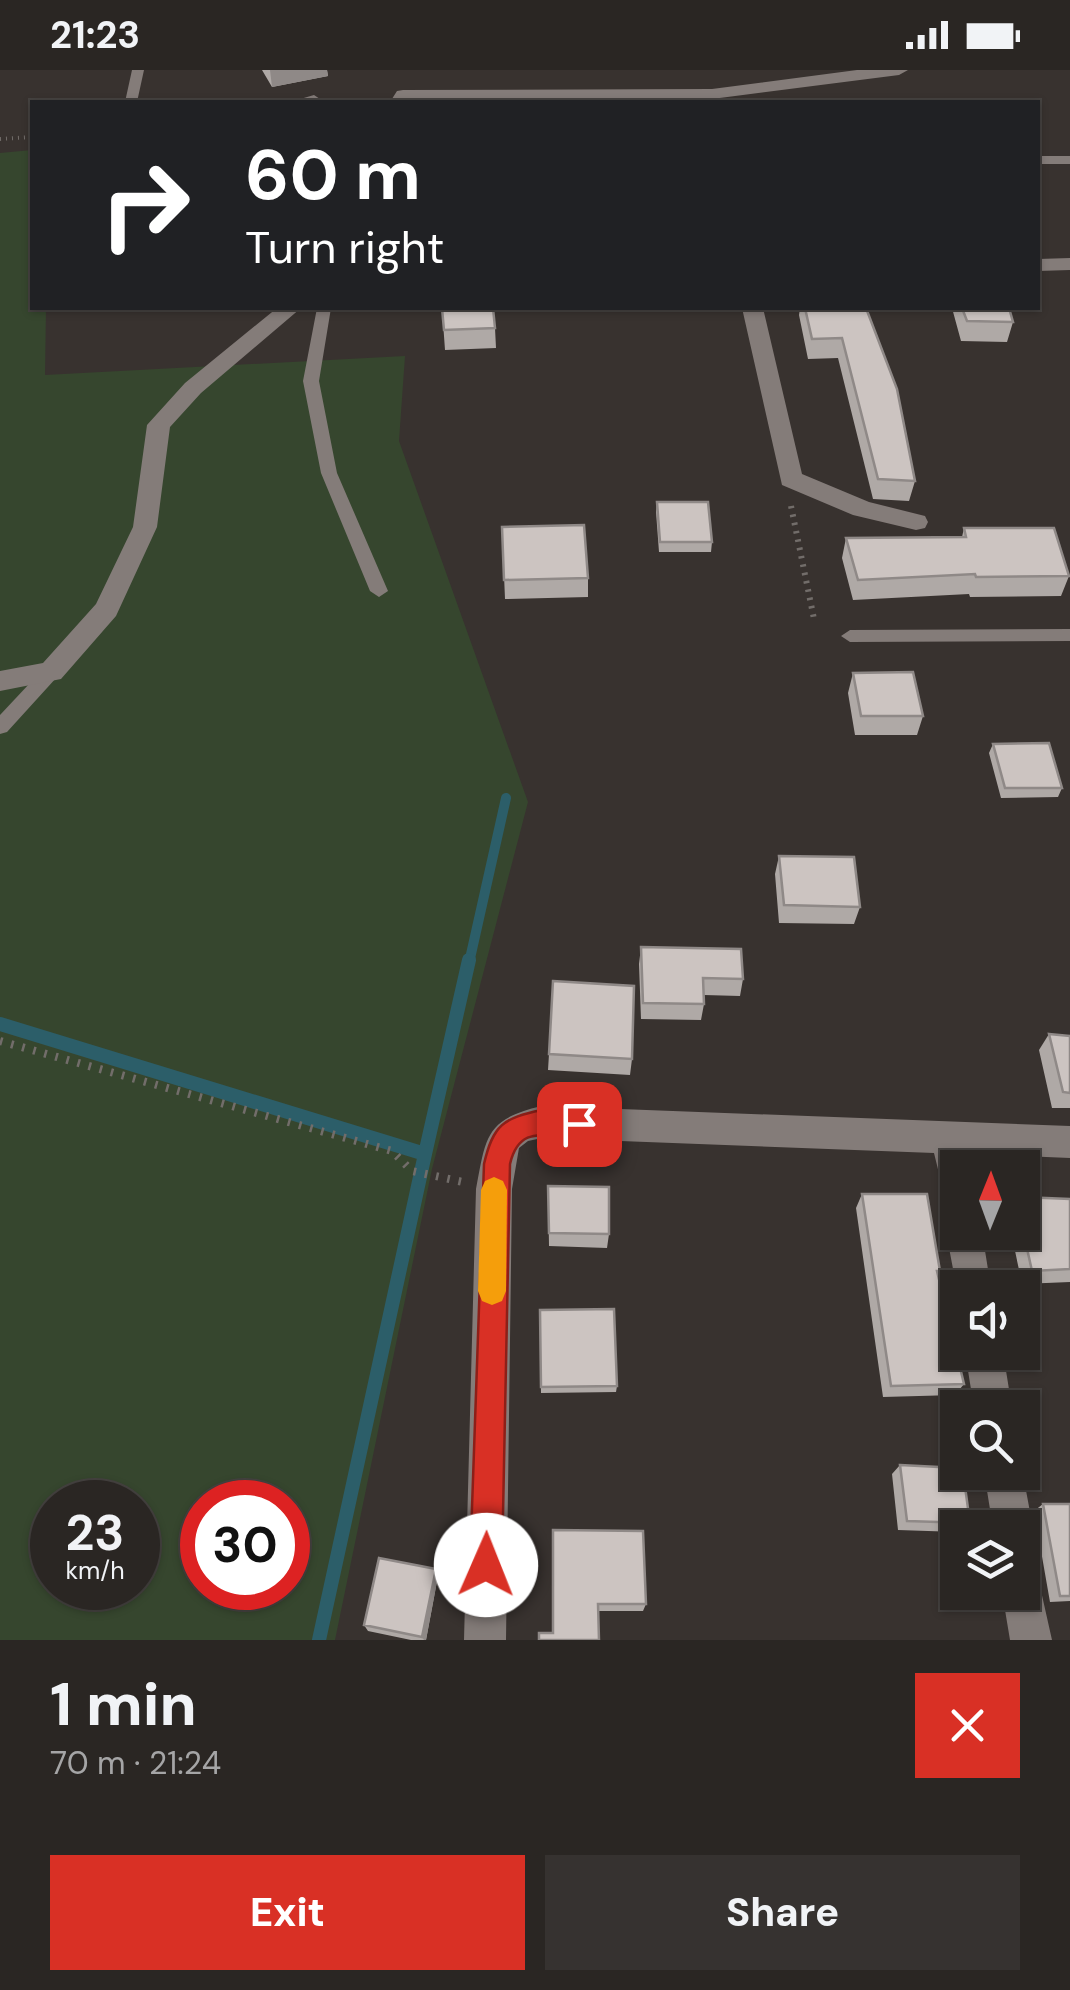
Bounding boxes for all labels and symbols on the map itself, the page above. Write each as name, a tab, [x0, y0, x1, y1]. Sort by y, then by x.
pin	[537, 1082, 622, 1167]
north arrow	[940, 1150, 1040, 1250]
speed limit sign: 30	[180, 1480, 310, 1610]
position arrow	[434, 1513, 538, 1617]

